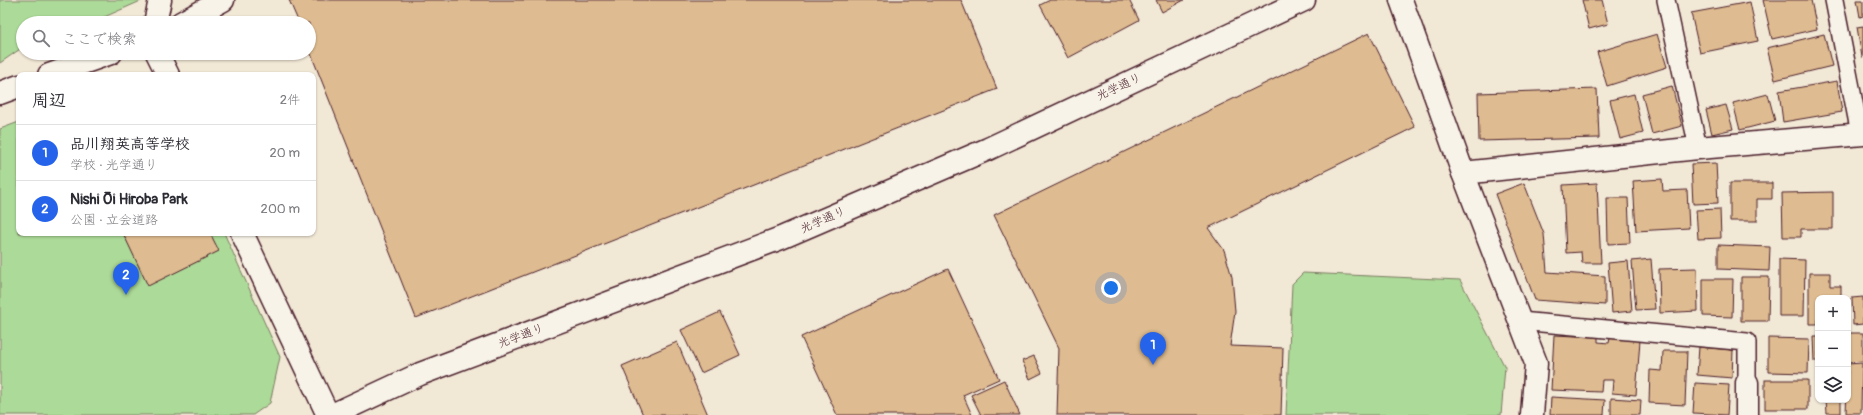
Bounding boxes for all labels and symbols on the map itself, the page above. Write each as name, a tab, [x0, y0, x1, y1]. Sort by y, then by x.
street label: 光学通り	[1094, 70, 1144, 104]
street label: 光学通り	[798, 203, 848, 237]
pin: 2	[113, 262, 139, 295]
your location	[1101, 278, 1121, 298]
street label: 光学通り	[496, 320, 546, 352]
pin: 1	[1140, 332, 1166, 365]

